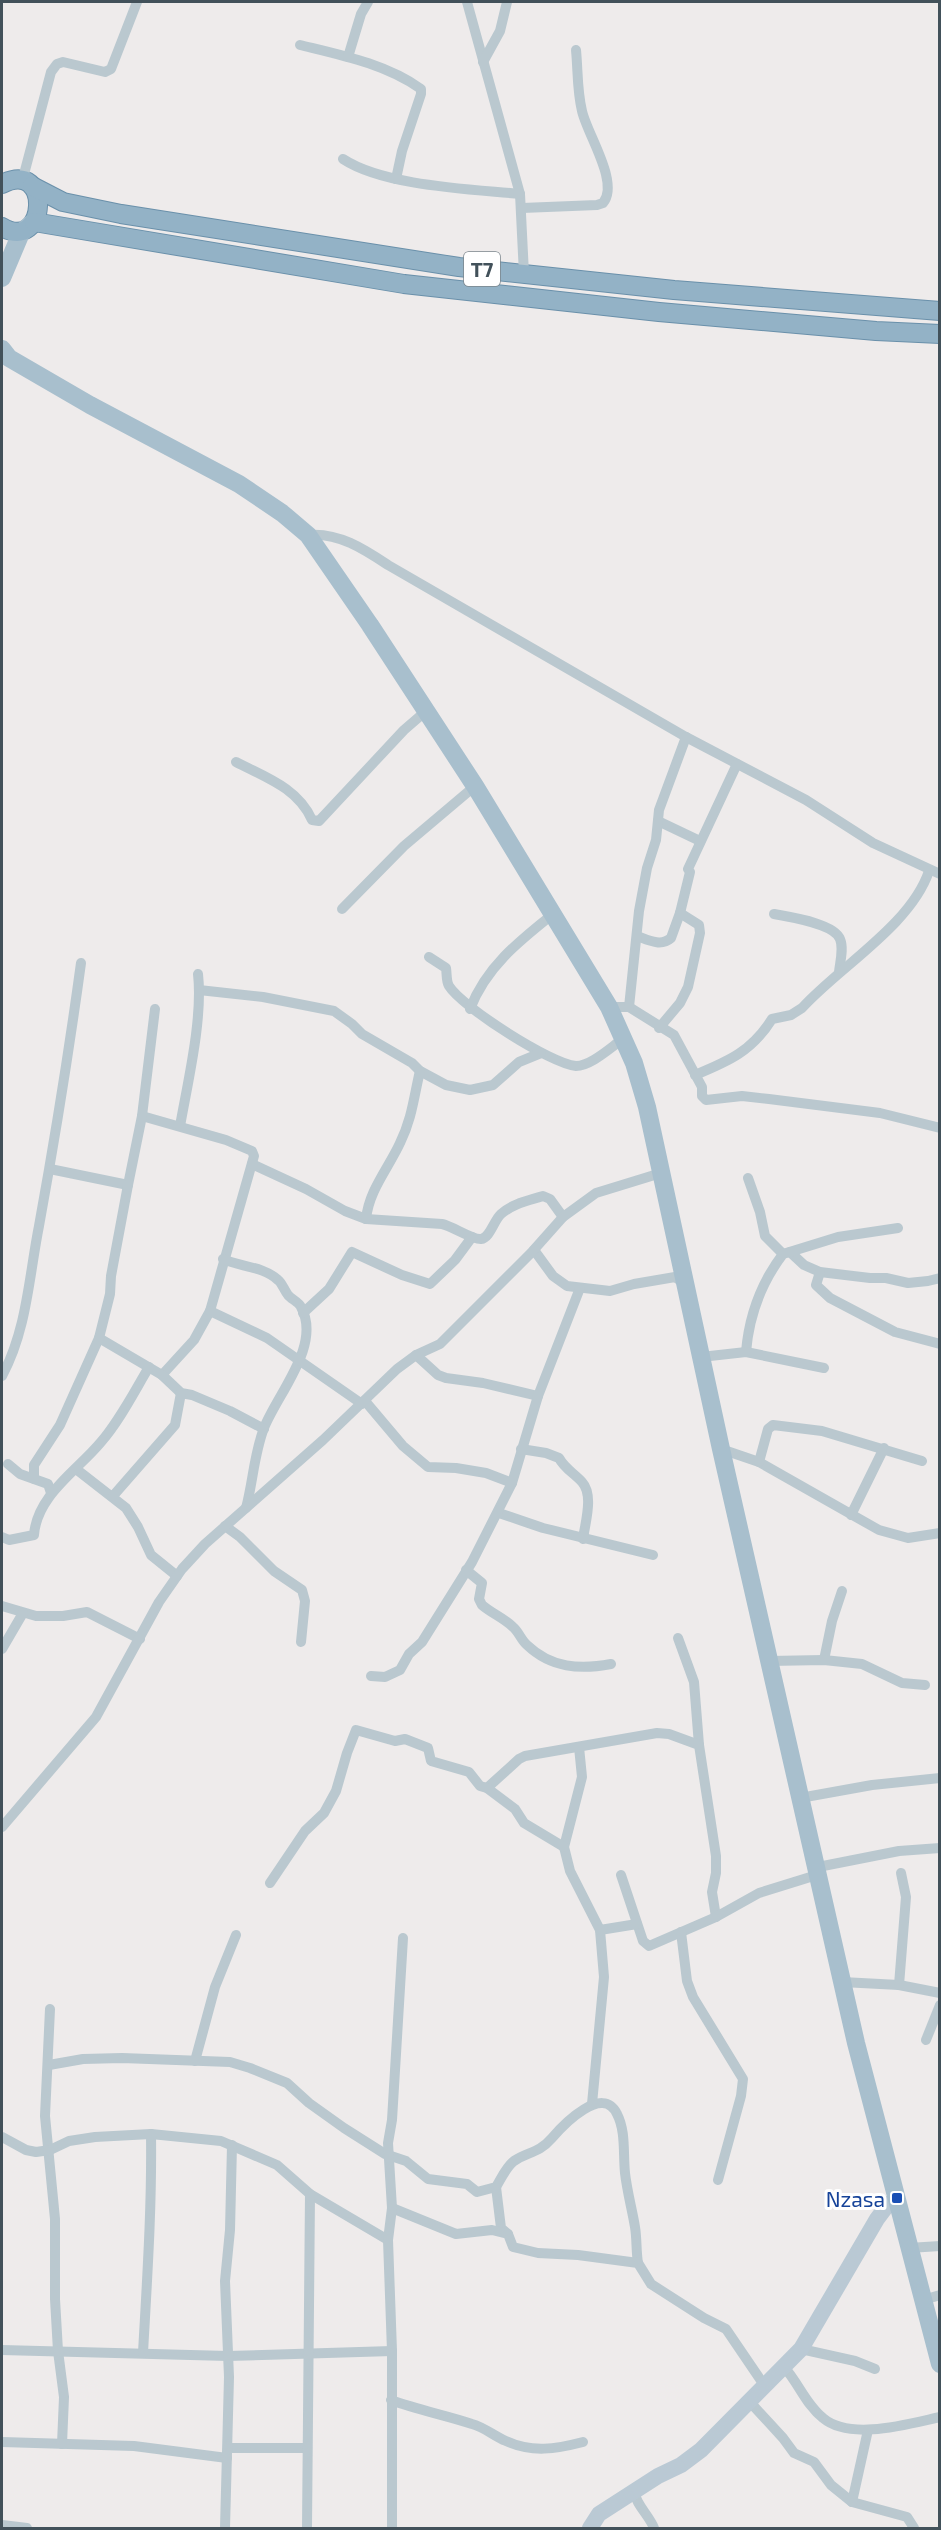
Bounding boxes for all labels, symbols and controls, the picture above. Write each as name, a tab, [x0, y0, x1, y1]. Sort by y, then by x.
road number: T7	[464, 252, 500, 286]
place label: Nzasa	[826, 2186, 885, 2211]
marker: Nzasa	[890, 2191, 904, 2205]

